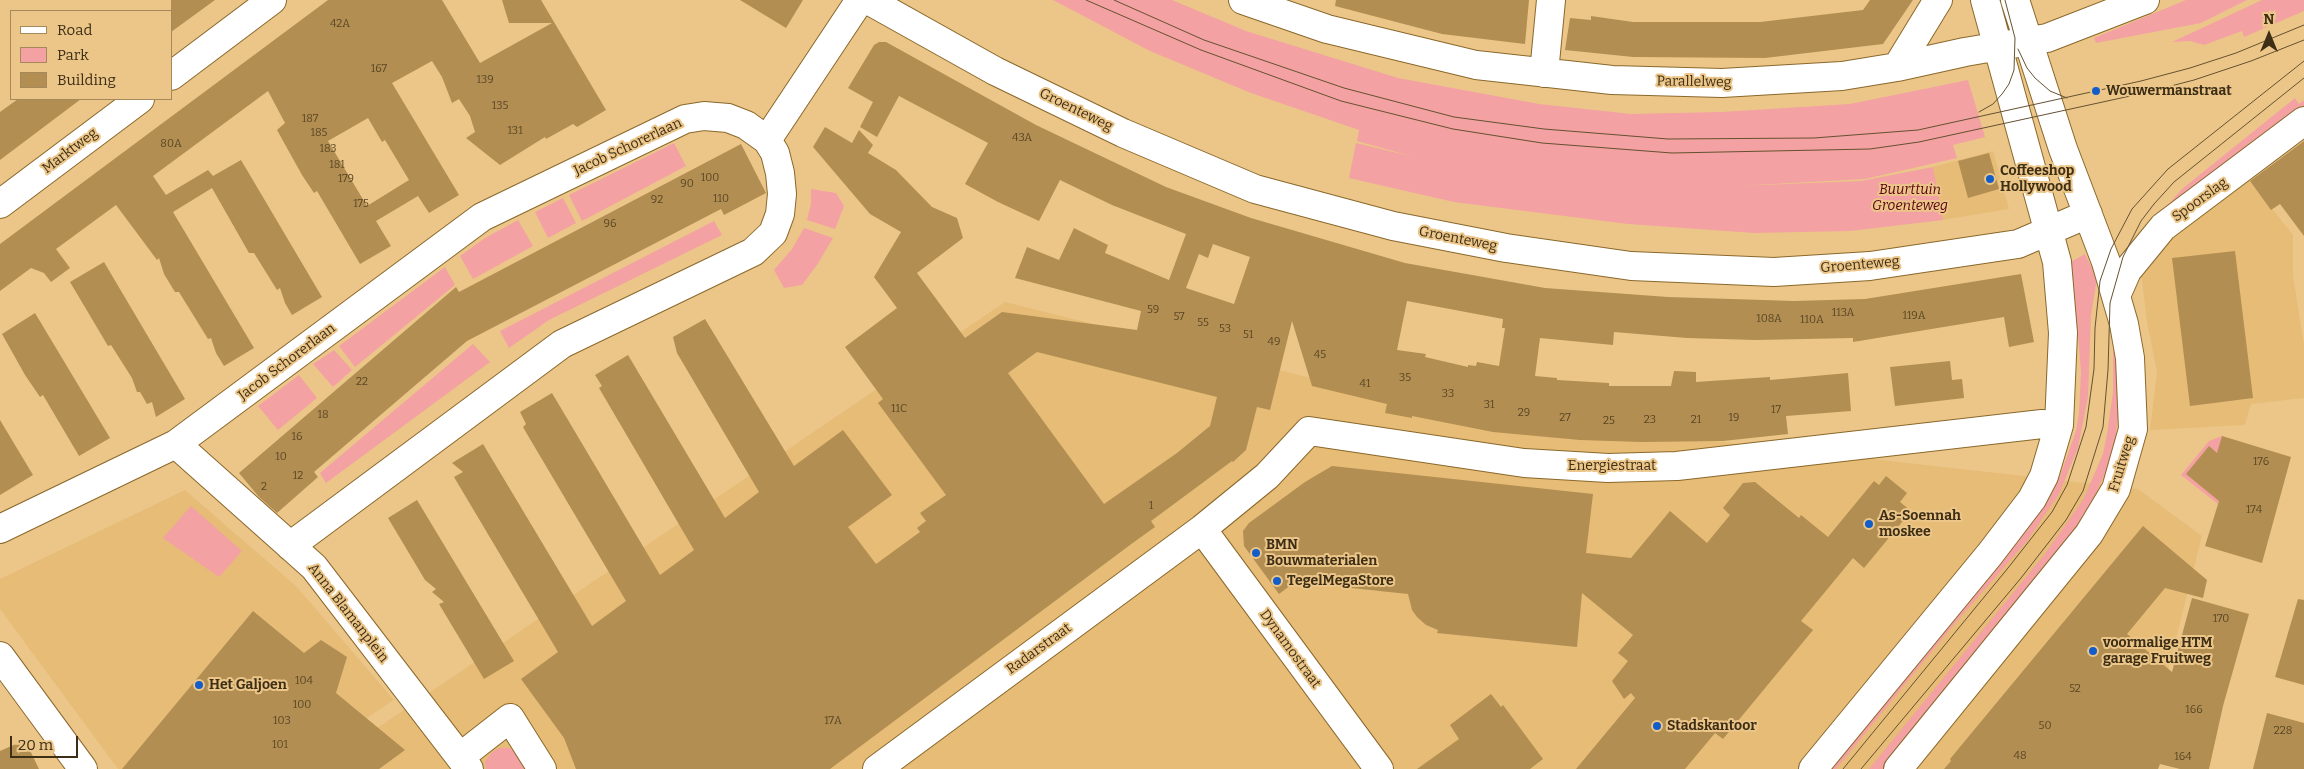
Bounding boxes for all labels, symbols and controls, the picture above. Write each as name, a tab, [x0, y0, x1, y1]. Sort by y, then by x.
legend	[10, 10, 172, 100]
north arrow	[2244, 10, 2294, 60]
text: N	[2264, 11, 2274, 28]
house number: 42A	[330, 17, 350, 31]
text: Road	[57, 21, 92, 39]
text: Park	[57, 46, 89, 64]
house number: 167	[371, 62, 387, 76]
text: Building	[57, 71, 116, 89]
house number: 139	[476, 73, 494, 87]
street label: Parallelweg	[1656, 73, 1732, 91]
place label: Wouwermanstraat	[2106, 83, 2232, 99]
street label: Groenteweg	[1037, 85, 1115, 135]
marker: Wouwermanstraat	[2090, 85, 2102, 97]
house number: 135	[492, 99, 508, 113]
house number: 187	[302, 112, 318, 126]
street label: Jacob Schorerlaan	[571, 115, 685, 179]
house number: 131	[507, 124, 523, 138]
street label: Marktweg	[39, 125, 101, 177]
house number: 185	[311, 126, 327, 140]
house number: 43A	[1012, 131, 1032, 145]
house number: 80A	[160, 137, 182, 151]
house number: 183	[319, 142, 337, 156]
house number: 181	[329, 158, 345, 172]
place label: Coffeeshop Hollywood	[2000, 163, 2074, 196]
house number: 100	[701, 171, 719, 185]
house number: 179	[338, 172, 354, 186]
marker: Coffeeshop Hollywood	[1984, 173, 1996, 185]
street label: Spoorslag	[2169, 174, 2231, 226]
house number: 90	[680, 177, 694, 191]
park label: Buurttuin Groenteweg	[1872, 182, 1948, 214]
house number: 110	[713, 192, 729, 206]
house number: 92	[651, 193, 663, 207]
house number: 175	[353, 197, 369, 211]
house number: 96	[604, 217, 616, 231]
street label: Groenteweg	[1417, 223, 1499, 255]
street label: Groenteweg	[1820, 253, 1900, 277]
house number: 59	[1147, 303, 1159, 317]
house number: 113A	[1832, 306, 1854, 320]
house number: 119A	[1902, 309, 1926, 323]
house number: 57	[1173, 310, 1185, 324]
house number: 108A	[1756, 312, 1782, 326]
house number: 110A	[1800, 313, 1824, 327]
house number: 55	[1197, 316, 1209, 330]
street label: Jacob Schorerlaan	[235, 320, 339, 404]
house number: 53	[1219, 322, 1231, 336]
house number: 51	[1243, 328, 1253, 342]
house number: 49	[1268, 335, 1280, 349]
house number: 45	[1314, 348, 1326, 362]
house number: 35	[1399, 371, 1411, 385]
house number: 22	[356, 375, 368, 389]
house number: 41	[1360, 377, 1370, 391]
house number: 33	[1442, 387, 1454, 401]
house number: 31	[1484, 398, 1494, 412]
house number: 11C	[891, 402, 907, 416]
house number: 17	[1771, 403, 1781, 417]
house number: 29	[1518, 406, 1530, 420]
house number: 18	[317, 408, 329, 422]
house number: 27	[1559, 411, 1571, 425]
house number: 19	[1729, 411, 1739, 425]
house number: 23	[1644, 413, 1656, 427]
house number: 21	[1691, 413, 1701, 427]
house number: 25	[1603, 414, 1615, 428]
house number: 16	[292, 430, 302, 444]
street label: Fruitweg	[2105, 434, 2139, 494]
house number: 10	[275, 450, 287, 464]
house number: 176	[2253, 455, 2269, 469]
street label: Energiestraat	[1568, 458, 1656, 474]
house number: 12	[293, 469, 303, 483]
house number: 2	[261, 480, 267, 494]
house number: 1	[1149, 499, 1153, 513]
house number: 174	[2246, 503, 2262, 517]
place label: As-Soennah moskee	[1879, 508, 1961, 540]
marker: As-Soennah moskee	[1863, 518, 1875, 530]
place label: BMN Bouwmaterialen	[1266, 537, 1377, 570]
marker: BMN Bouwmaterialen	[1250, 547, 1262, 559]
street label: Anna Blamanplein	[304, 560, 392, 666]
place label: TegelMegaStore	[1287, 573, 1394, 589]
marker: TegelMegaStore	[1271, 575, 1283, 587]
street label: Dynamostraat	[1256, 606, 1324, 692]
house number: 170	[2213, 612, 2229, 626]
street label: Radarstraat	[1003, 620, 1075, 678]
place label: voormalige HTM garage Fruitweg	[2103, 635, 2212, 668]
marker: voormalige HTM garage Fruitweg	[2087, 645, 2099, 657]
house number: 104	[295, 674, 313, 688]
place label: Het Galjoen	[209, 677, 287, 693]
marker: Het Galjoen	[193, 679, 205, 691]
house number: 52	[2069, 682, 2081, 696]
house number: 100	[293, 698, 311, 712]
house number: 166	[2185, 703, 2203, 717]
house number: 103	[273, 714, 291, 728]
house number: 17A	[824, 714, 842, 728]
place label: Stadskantoor	[1667, 718, 1757, 734]
house number: 50	[2039, 719, 2051, 733]
marker: Stadskantoor	[1651, 720, 1663, 732]
house number: 228	[2274, 724, 2292, 738]
scale bar	[12, 726, 80, 758]
text: 20 m	[18, 736, 53, 754]
house number: 101	[272, 738, 288, 752]
house number: 48	[2013, 749, 2027, 763]
house number: 164	[2174, 750, 2192, 764]

